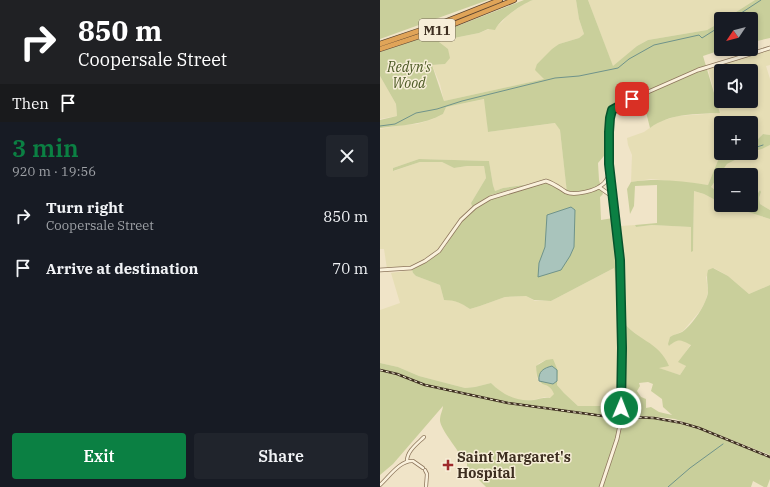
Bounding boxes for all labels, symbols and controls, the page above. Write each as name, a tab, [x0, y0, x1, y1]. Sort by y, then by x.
text: 850 m	[78, 12, 162, 49]
north arrow	[714, 12, 758, 56]
map controls	[714, 12, 758, 212]
icon: right	[12, 16, 64, 68]
road number: M11	[419, 19, 455, 41]
text: Coopersale Street	[78, 48, 227, 71]
park label: Redyn's Wood	[386, 58, 432, 92]
button: sound	[714, 64, 758, 108]
pin	[615, 82, 649, 116]
icon: arrive	[621, 88, 643, 110]
icon: arrive	[57, 92, 79, 114]
text: Then	[12, 94, 49, 113]
button: +	[714, 116, 758, 160]
text: 3 min	[12, 132, 79, 164]
button: close	[326, 135, 368, 177]
text: 920 m · 19:56	[12, 163, 96, 180]
button: −	[714, 168, 758, 212]
text: Turn right	[46, 198, 124, 217]
icon: right	[12, 205, 34, 227]
text: 850 m	[323, 207, 368, 226]
text: Coopersale Street	[46, 217, 154, 234]
icon: arrive	[12, 257, 34, 279]
text: Arrive at destination	[46, 259, 198, 278]
text: 70 m	[332, 259, 368, 278]
position arrow	[600, 387, 642, 429]
button: Exit	[12, 433, 186, 479]
button: Share	[194, 433, 368, 479]
place label: Saint Margaret's Hospital	[457, 448, 571, 482]
marker: Saint Margaret's Hospital	[442, 459, 454, 471]

